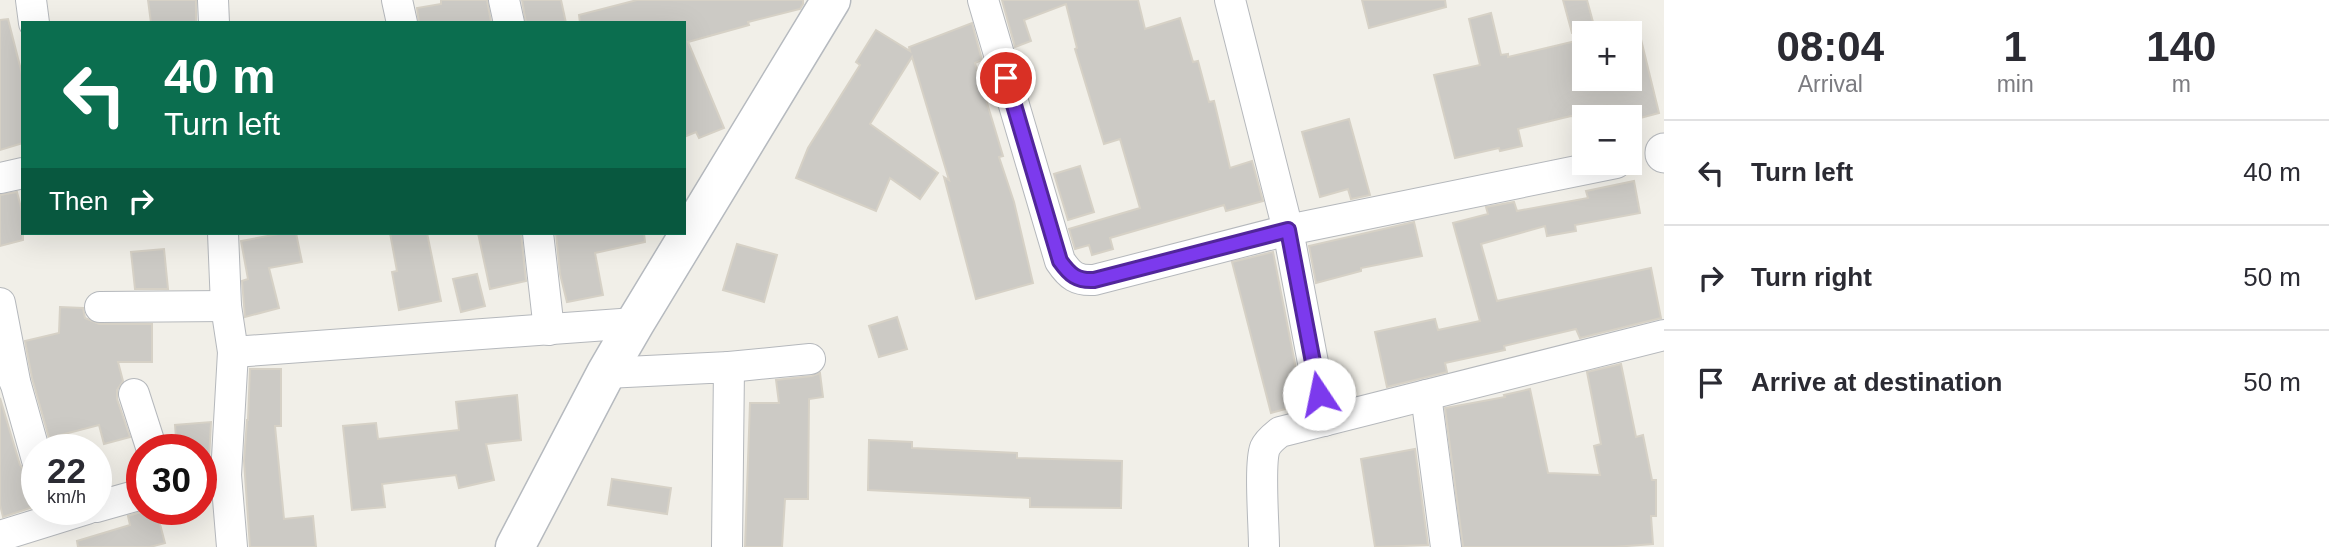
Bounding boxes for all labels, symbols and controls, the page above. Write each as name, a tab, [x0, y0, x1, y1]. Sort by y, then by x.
map controls	[1572, 21, 1642, 175]
button: +	[1572, 21, 1642, 91]
text: 08:04	[1777, 23, 1884, 70]
text: 1	[2003, 23, 2027, 70]
text: 140	[2146, 23, 2216, 70]
pin	[976, 48, 1036, 108]
icon: left	[49, 49, 140, 140]
text: 40 m	[164, 49, 276, 103]
icon: arrive	[987, 59, 1025, 97]
text: Arrival	[1798, 71, 1863, 97]
text: min	[1997, 71, 2034, 97]
text: m	[2172, 71, 2191, 97]
button: −	[1572, 105, 1642, 175]
text: Turn left	[164, 106, 280, 142]
icon: left	[1692, 154, 1730, 192]
text: Turn left	[1751, 157, 1853, 187]
text: 40 m	[2243, 157, 2301, 187]
icon: right	[122, 182, 160, 220]
text: Then	[49, 186, 108, 216]
icon: right	[1692, 259, 1730, 297]
text: Turn right	[1751, 262, 1872, 292]
text: 50 m	[2243, 262, 2301, 292]
position arrow	[1282, 357, 1356, 431]
icon: arrive	[1692, 364, 1730, 402]
text: Arrive at destination	[1751, 367, 2002, 397]
text: 50 m	[2243, 367, 2301, 397]
speed limit sign: 30	[126, 434, 217, 525]
text: 22	[47, 451, 86, 490]
text: km/h	[47, 487, 86, 507]

